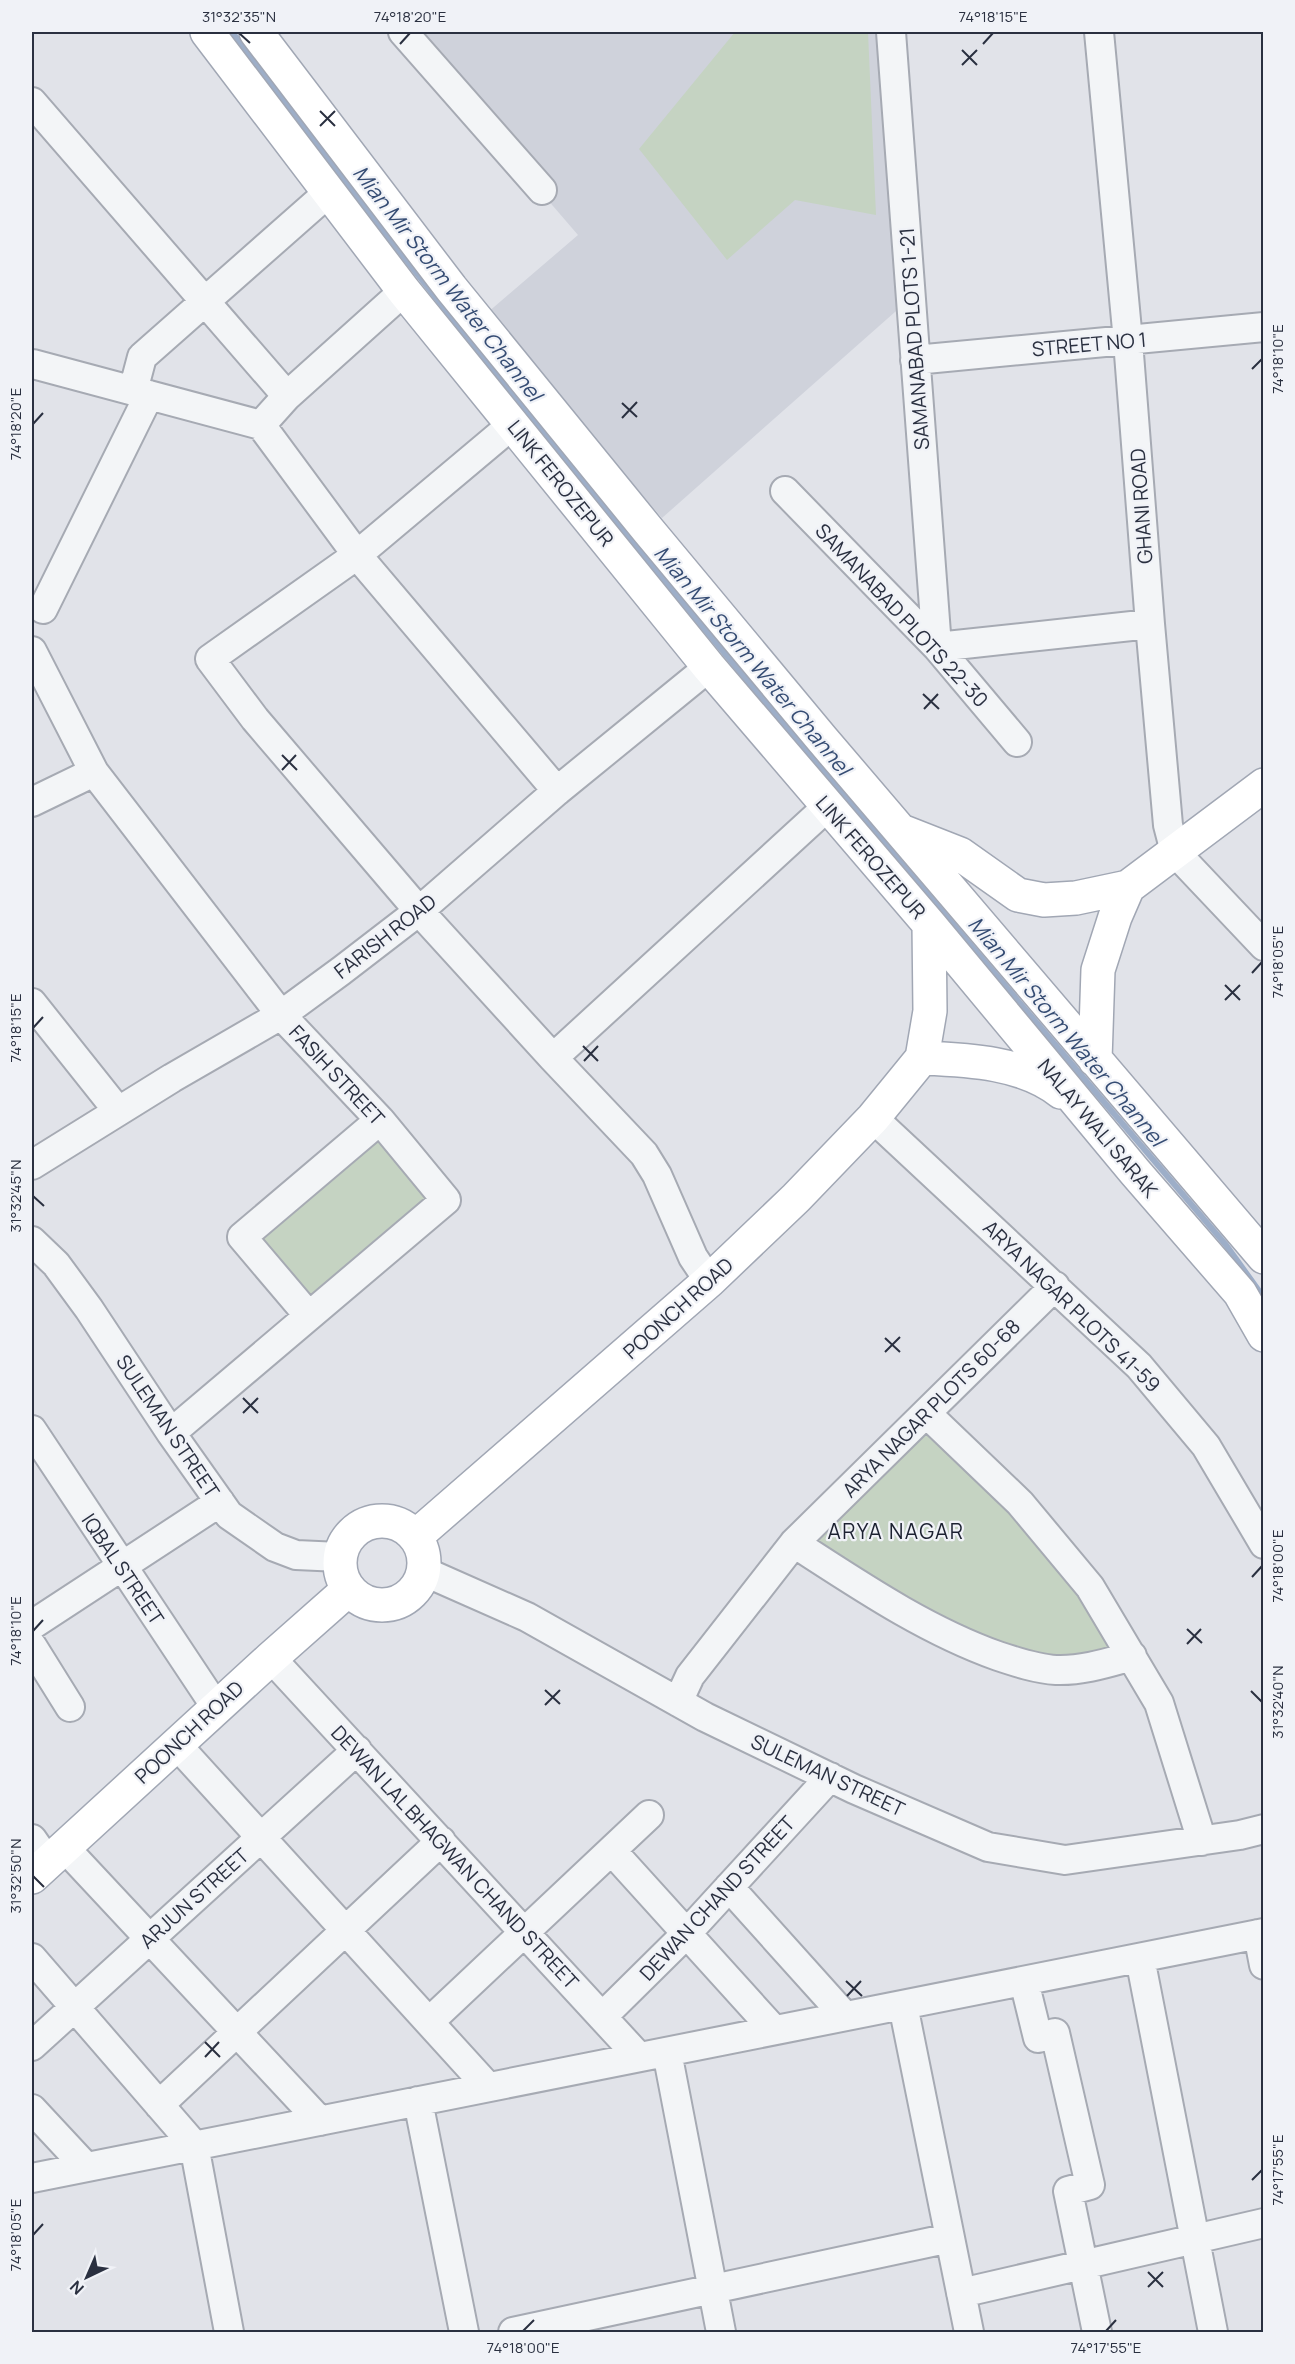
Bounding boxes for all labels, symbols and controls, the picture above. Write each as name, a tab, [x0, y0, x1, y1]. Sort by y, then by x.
text: 31°32'35"N	[202, 6, 276, 27]
text: 74°18'20"E	[374, 6, 446, 27]
text: 74°18'15"E	[958, 6, 1028, 27]
water label: Mian Mir Storm Water Channel	[347, 159, 551, 409]
street label: SAMANABAD PLOTS 1-21	[893, 227, 935, 451]
text: 74°18'10"E	[1267, 324, 1288, 394]
street label: STREET NO 1	[1031, 326, 1147, 362]
text: 74°18'20"E	[5, 388, 26, 460]
street label: LINK FEROZEPUR	[502, 414, 620, 552]
street label: GHANI ROAD	[1124, 447, 1158, 565]
street label: SAMANABAD PLOTS 22-30	[810, 517, 994, 713]
water label: Mian Mir Storm Water Channel	[648, 539, 859, 783]
street label: LINK FEROZEPUR	[810, 790, 932, 924]
street label: FARISH ROAD	[328, 888, 442, 984]
water label: Mian Mir Storm Water Channel	[962, 910, 1173, 1154]
text: 74°18'05"E	[1267, 926, 1288, 998]
text: 74°18'15"E	[5, 993, 26, 1063]
street label: FASIH STREET	[283, 1019, 391, 1131]
street label: NALAY WALI SARAK	[1032, 1053, 1164, 1203]
text: 31°32'45"N	[5, 1160, 26, 1232]
street label: ARYA NAGAR PLOTS 41-59	[978, 1214, 1166, 1398]
street label: POONCH ROAD	[617, 1251, 739, 1365]
street label: ARYA NAGAR PLOTS 60-68	[836, 1313, 1026, 1503]
street label: SULEMAN STREET	[110, 1349, 226, 1503]
street label: IQBAL STREET	[76, 1508, 170, 1630]
district label: ARYA NAGAR	[827, 1517, 965, 1545]
text: 74°18'00"E	[1267, 1529, 1288, 1603]
text: 74°18'10"E	[5, 1596, 26, 1666]
text: 31°32'40"N	[1267, 1665, 1288, 1739]
street label: POONCH ROAD	[129, 1675, 249, 1789]
street label: DEWAN LAL BHAGWAN CHAND STREET	[325, 1719, 585, 1995]
street label: SULEMAN STREET	[747, 1728, 909, 1823]
street label: DEWAN CHAND STREET	[634, 1810, 801, 1986]
text: 31°32'50"N	[5, 1839, 26, 1913]
street label: ARJUN STREET	[134, 1842, 254, 1954]
text: 74°17'55"E	[1267, 2135, 1288, 2205]
text: 74°18'05"E	[5, 2199, 26, 2271]
north arrow	[57, 2247, 117, 2307]
text: N	[65, 2276, 88, 2300]
text: 74°18'00"E	[486, 2337, 560, 2358]
text: 74°17'55"E	[1071, 2337, 1141, 2358]

